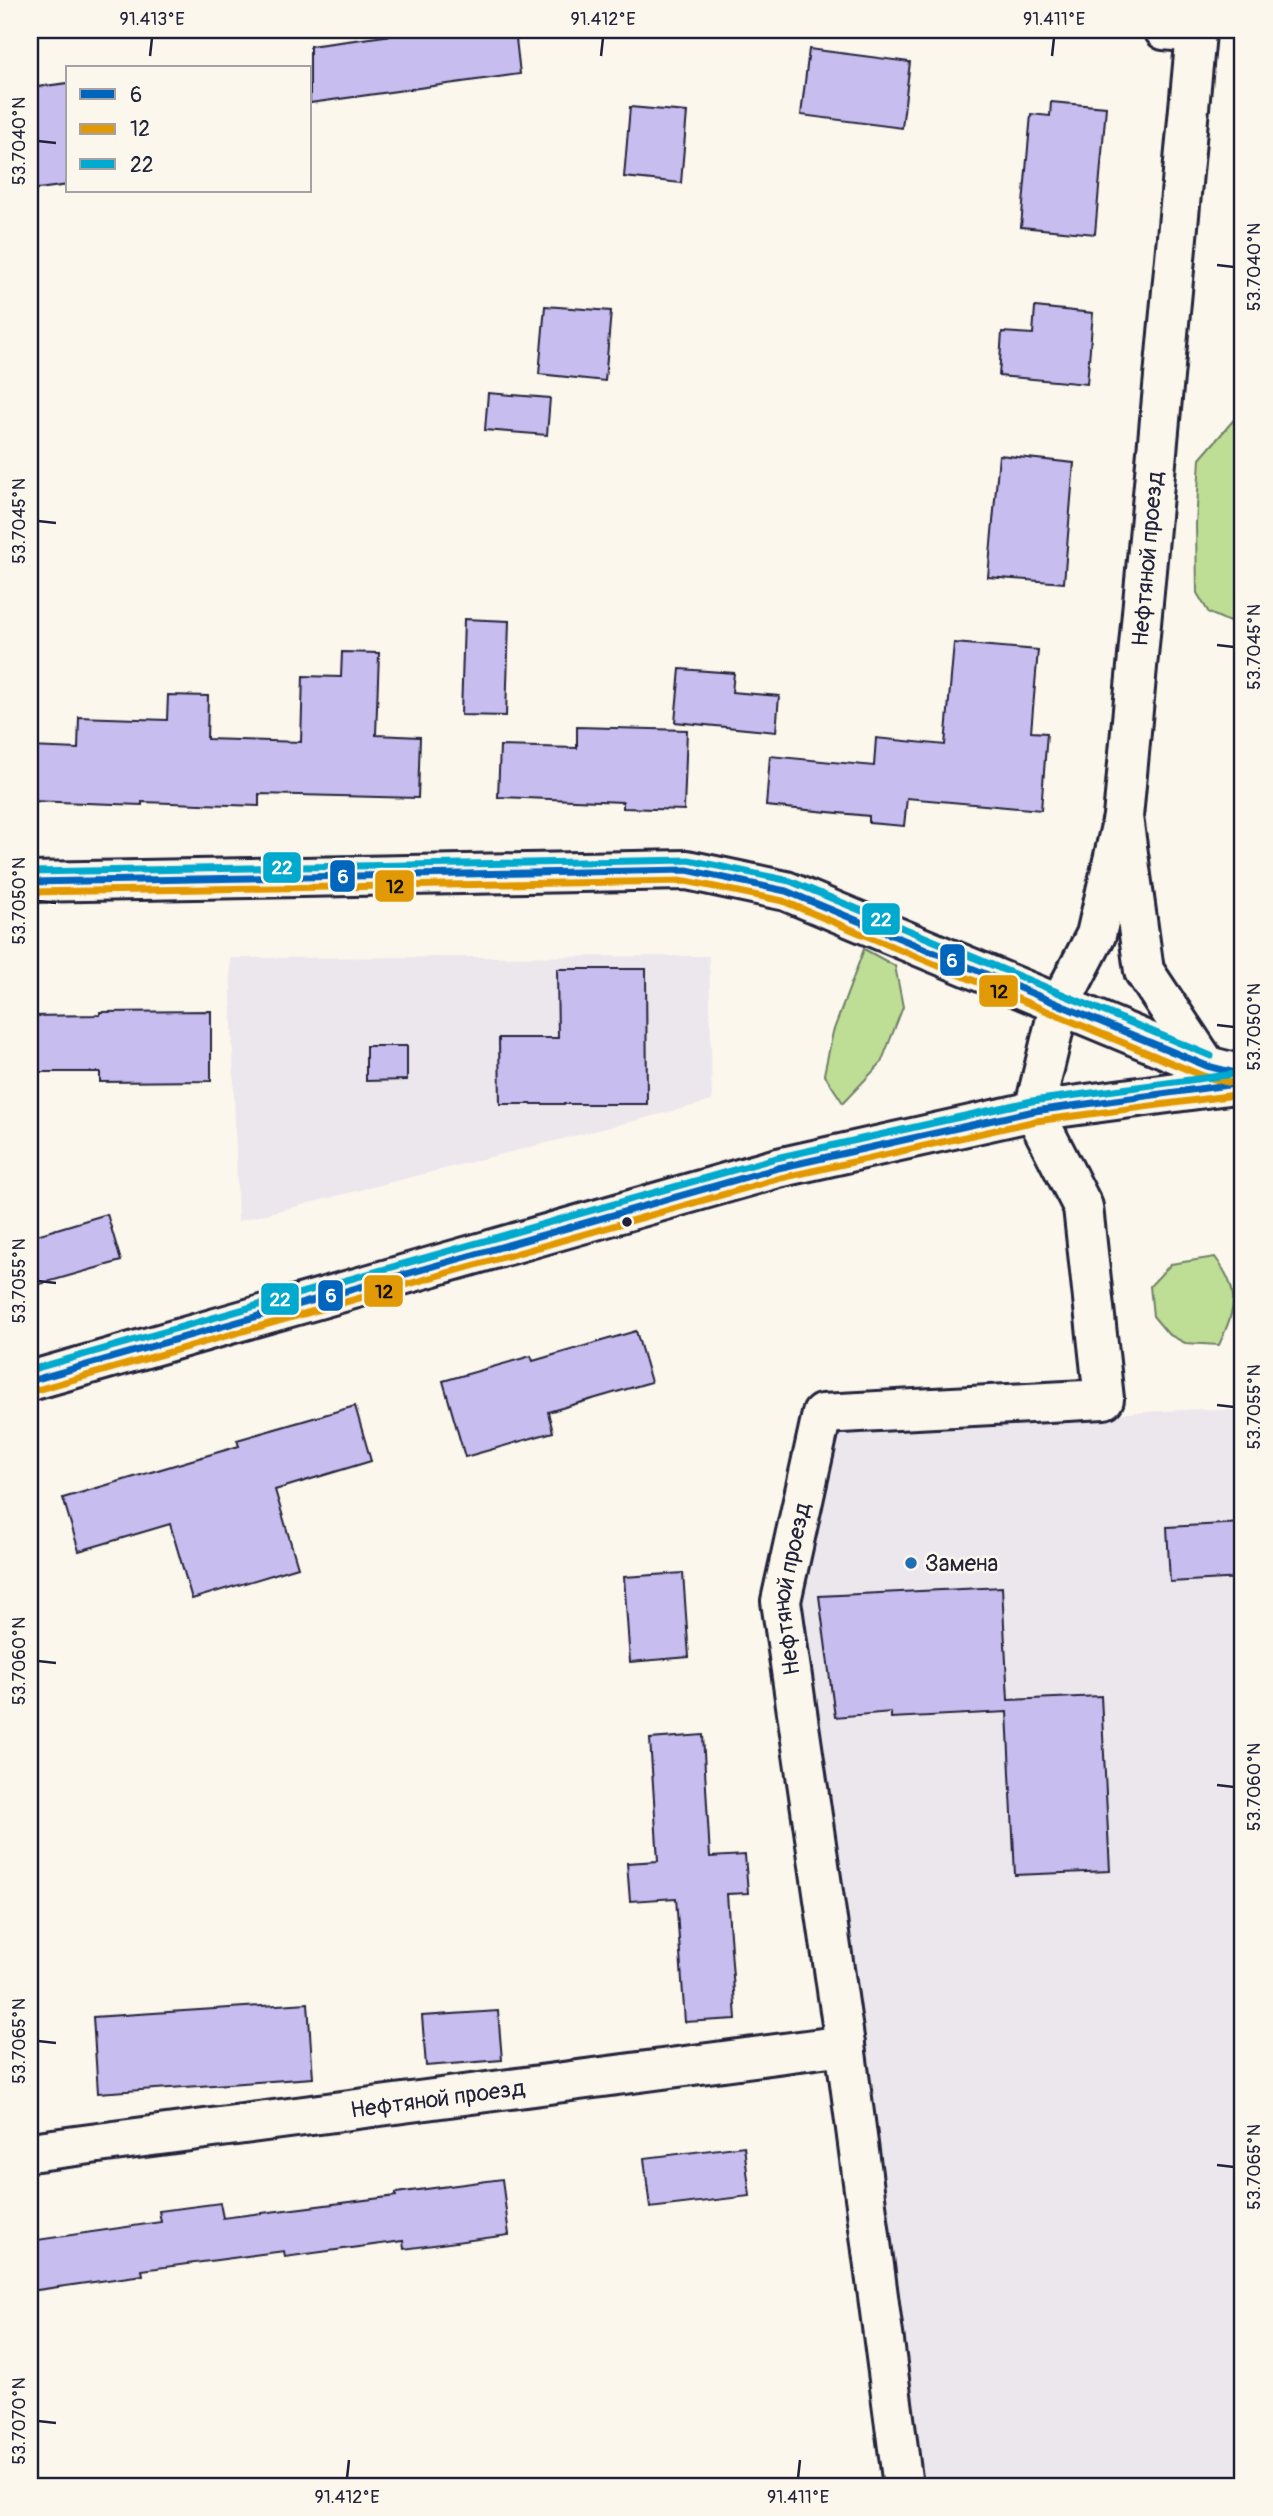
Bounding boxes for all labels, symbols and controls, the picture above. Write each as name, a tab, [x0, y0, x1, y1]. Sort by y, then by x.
text: 91.413°E	[119, 8, 185, 31]
text: 91.412°E	[570, 8, 636, 31]
text: 91.411°E	[1023, 8, 1085, 31]
legend	[66, 66, 312, 192]
text: 6	[130, 82, 142, 109]
text: 53.7040°N	[8, 97, 31, 185]
text: 12	[130, 116, 150, 143]
text: 22	[130, 152, 153, 179]
text: 53.7040°N	[1243, 223, 1266, 311]
street label: Нефтяной проезд	[1125, 470, 1170, 648]
text: 53.7045°N	[8, 478, 31, 564]
text: 53.7045°N	[1243, 604, 1266, 690]
line badge: 22	[262, 851, 302, 884]
text: 22	[271, 856, 293, 880]
text: 53.7050°N	[8, 857, 31, 945]
line badge: 6	[329, 859, 356, 893]
text: 6	[337, 865, 349, 889]
line badge: 12	[374, 869, 415, 903]
text: 12	[386, 875, 404, 899]
line badge: 22	[861, 902, 901, 936]
text: 22	[870, 908, 892, 932]
line badge: 6	[939, 943, 966, 977]
text: 6	[946, 949, 958, 973]
line badge: 12	[978, 974, 1019, 1008]
text: 12	[990, 980, 1008, 1004]
text: 53.7050°N	[1243, 983, 1266, 1071]
unlabelled marker	[620, 1215, 634, 1229]
text: 53.7055°N	[8, 1238, 31, 1324]
line badge: 12	[363, 1274, 404, 1308]
line badge: 6	[317, 1279, 344, 1312]
text: 12	[375, 1280, 393, 1304]
line badge: 22	[260, 1282, 300, 1316]
text: 6	[325, 1284, 337, 1308]
text: 22	[269, 1288, 291, 1312]
text: 53.7055°N	[1243, 1364, 1266, 1450]
street label: Нефтяной проезд	[767, 1500, 817, 1677]
place label: Замена	[925, 1549, 998, 1578]
marker: Замена	[903, 1555, 919, 1571]
text: 53.7060°N	[8, 1617, 31, 1705]
text: 53.7060°N	[1243, 1743, 1266, 1831]
text: 53.7065°N	[8, 1998, 31, 2084]
street label: Нефтяной проезд	[349, 2073, 527, 2125]
text: 53.7065°N	[1243, 2124, 1266, 2210]
text: 53.7070°N	[8, 2377, 31, 2465]
text: 91.412°E	[314, 2486, 380, 2509]
text: 91.411°E	[767, 2486, 829, 2509]

